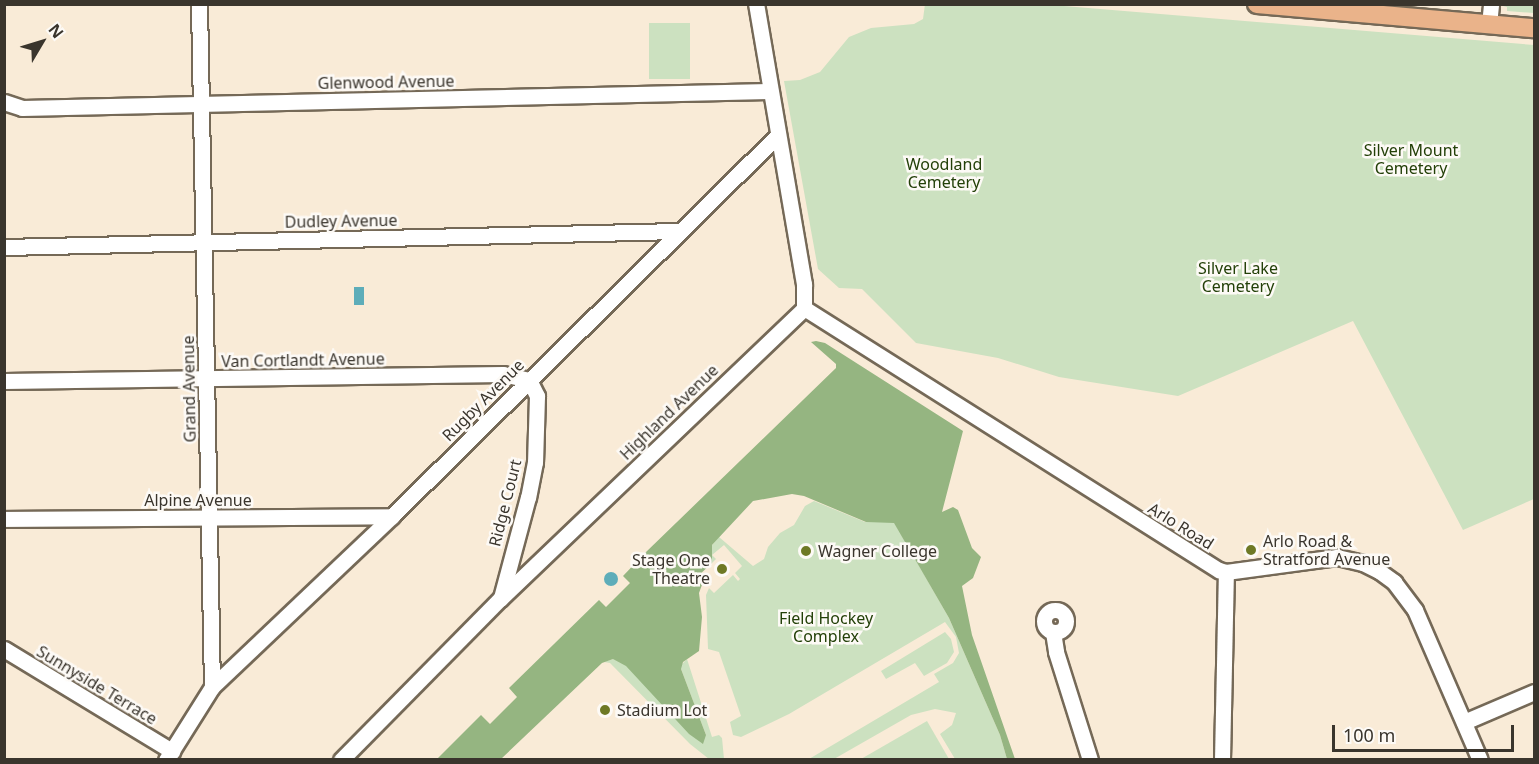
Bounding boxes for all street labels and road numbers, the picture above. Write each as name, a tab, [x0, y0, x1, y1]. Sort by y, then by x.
street label: Glenwood Avenue	[317, 71, 455, 93]
street label: Dudley Avenue	[284, 210, 398, 232]
street label: Grand Avenue	[178, 335, 200, 443]
street label: Van Cortlandt Avenue	[221, 349, 385, 371]
street label: Rugby Avenue	[438, 355, 528, 445]
street label: Highland Avenue	[616, 360, 722, 464]
street label: Ridge Court	[485, 457, 525, 549]
street label: Alpine Avenue	[144, 490, 252, 510]
street label: Arlo Road	[1145, 498, 1217, 554]
street label: Sunnyside Terrace	[33, 642, 161, 728]

